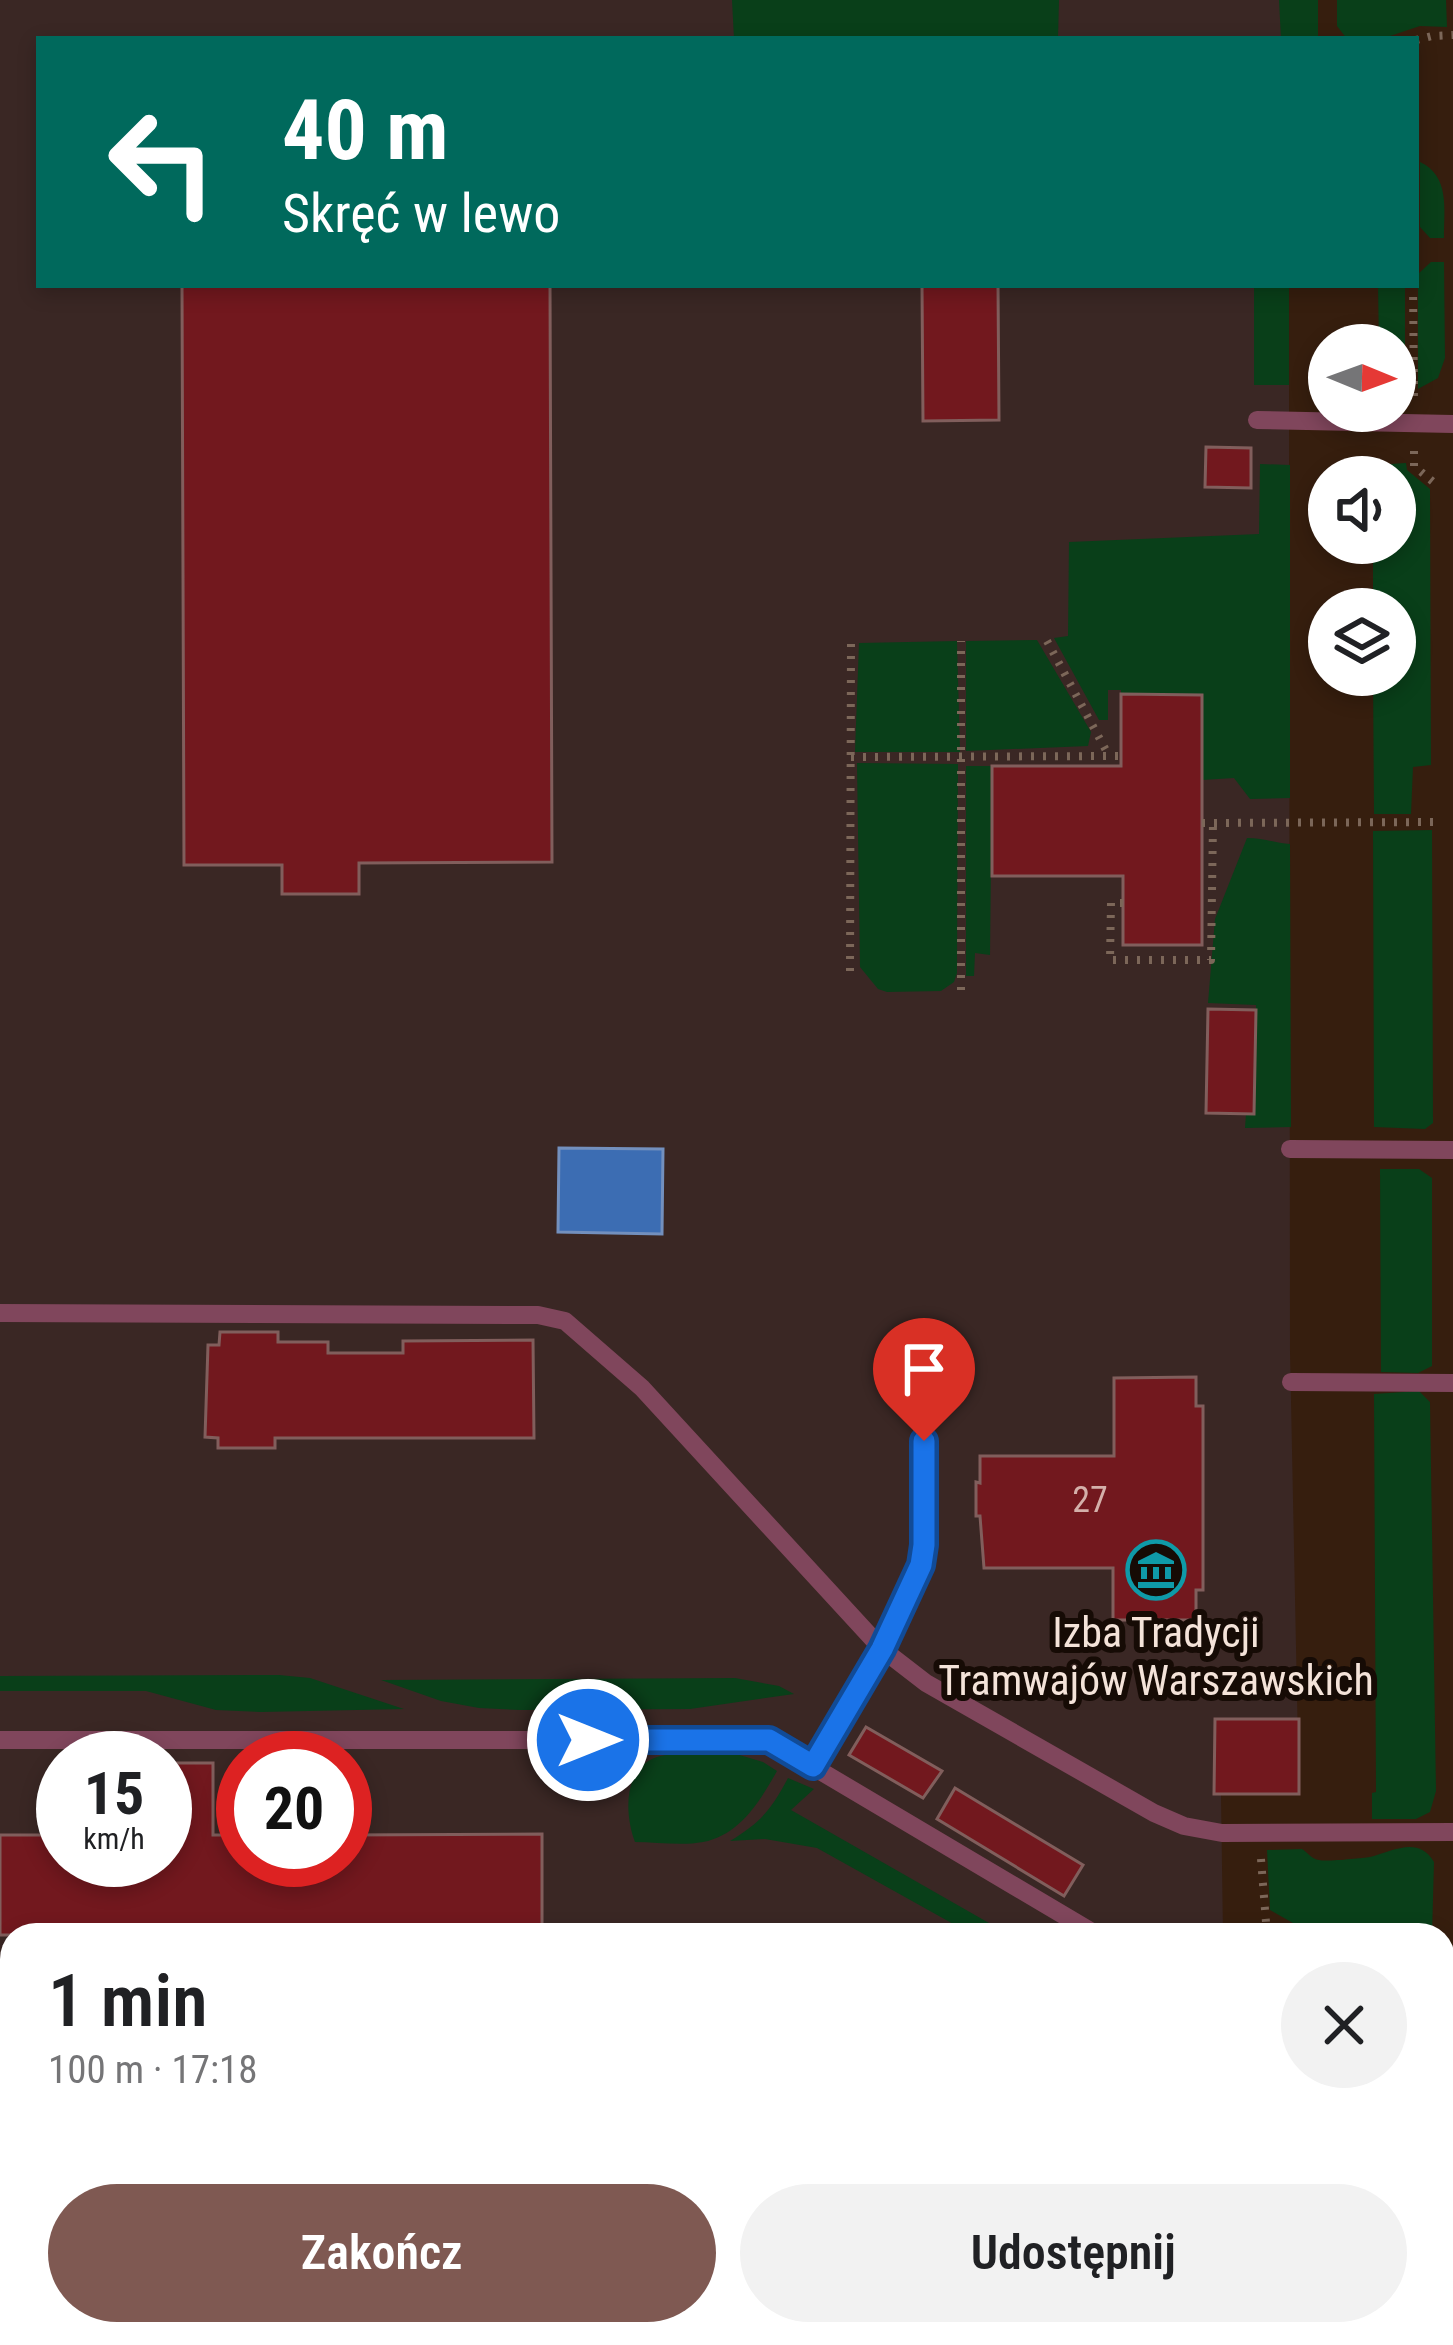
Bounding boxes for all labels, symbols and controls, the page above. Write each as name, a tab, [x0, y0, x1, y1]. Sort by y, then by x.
text: 40 m	[282, 81, 449, 180]
icon: left	[84, 84, 240, 240]
text: Skręć w lewo	[282, 182, 560, 245]
north arrow	[1308, 324, 1416, 432]
map controls	[1308, 324, 1416, 696]
button: sound	[1308, 456, 1416, 564]
button: layers	[1308, 588, 1416, 696]
pin	[873, 1318, 975, 1441]
icon: arrive	[891, 1336, 957, 1402]
house number: 27	[1072, 1479, 1108, 1521]
museum icon: Izba Tradycji Tramwajów Warszawskich	[1125, 1539, 1187, 1601]
place label: Izba Tradycji Tramwajów Warszawskich	[938, 1608, 1374, 1705]
position arrow	[525, 1677, 651, 1803]
speed limit sign: 20	[216, 1731, 372, 1887]
text: 15	[84, 1758, 144, 1829]
text: km/h	[83, 1821, 145, 1856]
text: 1 min	[48, 1959, 207, 2044]
button: close	[1281, 1962, 1407, 2088]
text: 100 m · 17:18	[48, 2047, 258, 2093]
button: Zakończ	[48, 2184, 716, 2322]
button: Udostępnij	[740, 2184, 1407, 2322]

